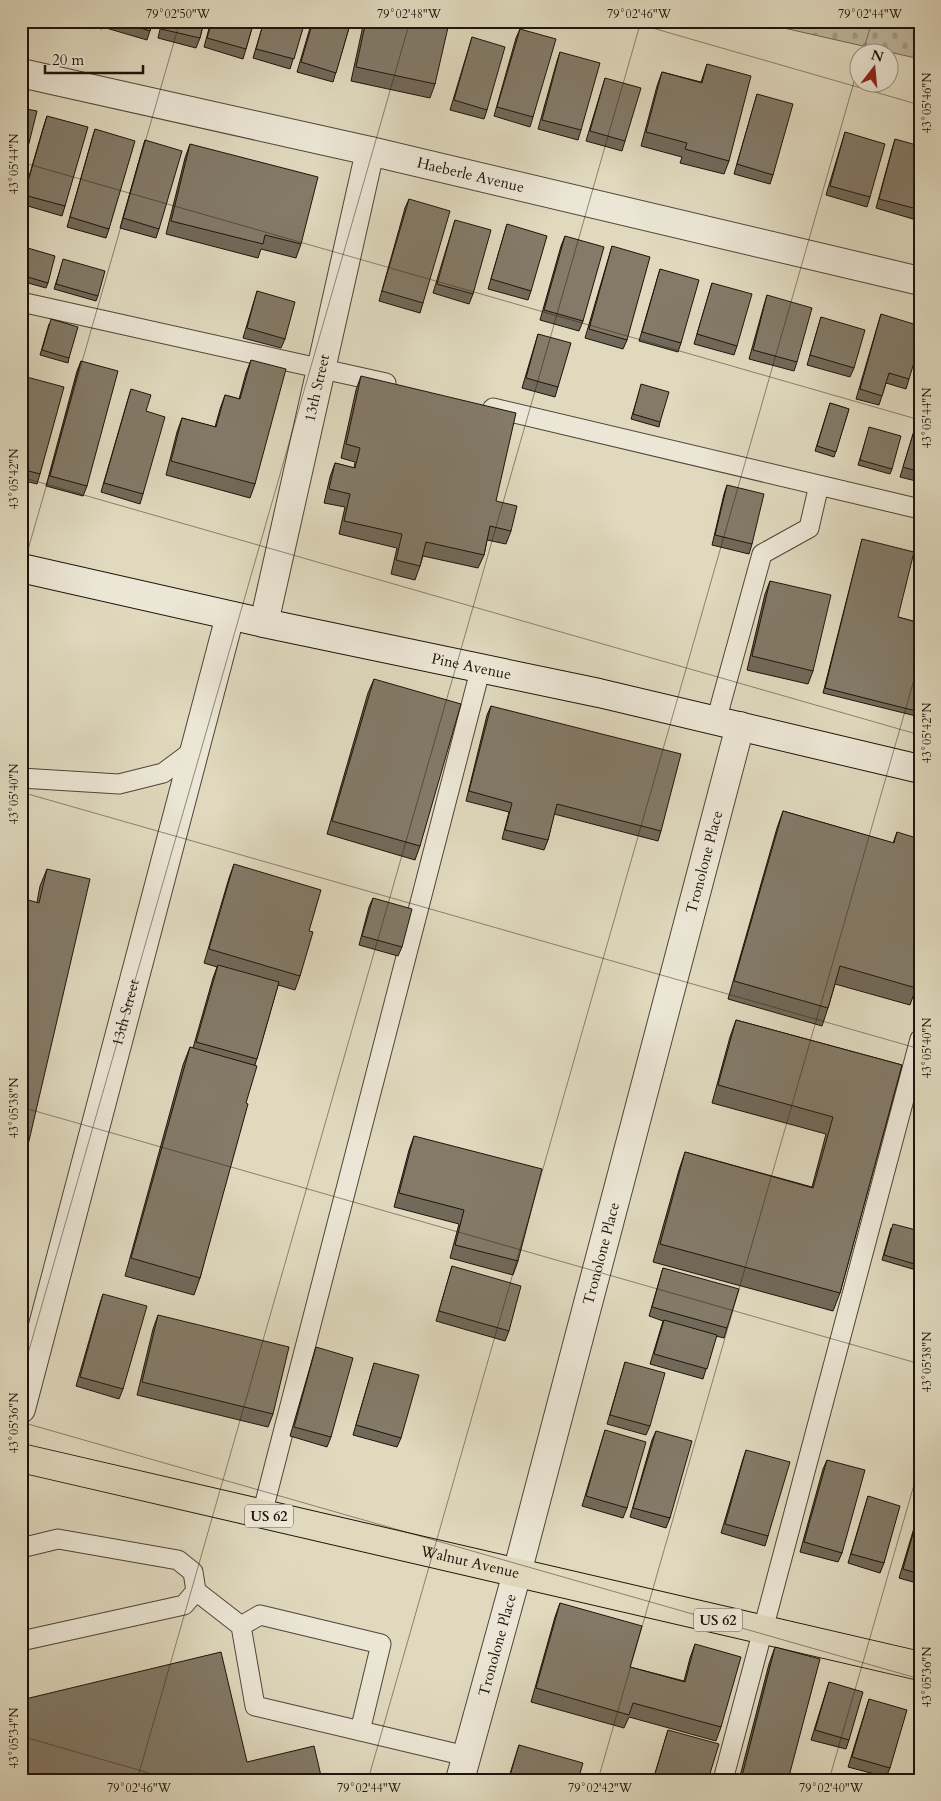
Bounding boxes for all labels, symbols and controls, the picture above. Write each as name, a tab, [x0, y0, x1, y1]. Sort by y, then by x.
text: 79°02'50"W	[146, 6, 211, 22]
text: 79°02'48"W	[377, 6, 442, 22]
text: 79°02'46"W	[607, 6, 672, 22]
text: 79°02'44"W	[838, 6, 903, 22]
scale bar	[45, 42, 142, 74]
north arrow	[848, 42, 898, 92]
text: N	[869, 45, 886, 67]
text: 20 m	[52, 50, 84, 70]
text: 43°05'46"N	[919, 72, 935, 133]
text: 43°05'44"N	[6, 133, 22, 194]
street label: Haeberle Avenue	[415, 152, 526, 197]
street label: 13th Street	[300, 352, 334, 423]
text: 43°05'44"N	[919, 387, 935, 448]
text: 43°05'42"N	[6, 448, 22, 509]
street label: Pine Avenue	[430, 648, 513, 684]
text: 43°05'42"N	[919, 702, 935, 763]
text: 43°05'40"N	[6, 763, 22, 824]
street label: Tronolone Place	[681, 808, 727, 915]
street label: 13th Street	[107, 977, 144, 1048]
text: 43°05'40"N	[919, 1017, 935, 1078]
text: 43°05'38"N	[6, 1077, 22, 1138]
street label: Tronolone Place	[578, 1200, 624, 1307]
text: 43°05'38"N	[919, 1331, 935, 1392]
text: 43°05'36"N	[6, 1392, 22, 1453]
road number: US 62	[245, 1504, 293, 1528]
street label: Walnut Avenue	[418, 1541, 522, 1583]
street label: Tronolone Place	[474, 1591, 521, 1698]
road number: US 62	[694, 1608, 742, 1632]
text: 43°05'36"N	[919, 1646, 935, 1707]
text: 43°05'34"N	[6, 1707, 22, 1768]
text: 79°02'46"W	[107, 1780, 172, 1796]
text: 79°02'44"W	[337, 1780, 402, 1796]
text: 79°02'42"W	[568, 1780, 633, 1796]
text: 79°02'40"W	[799, 1780, 864, 1796]

